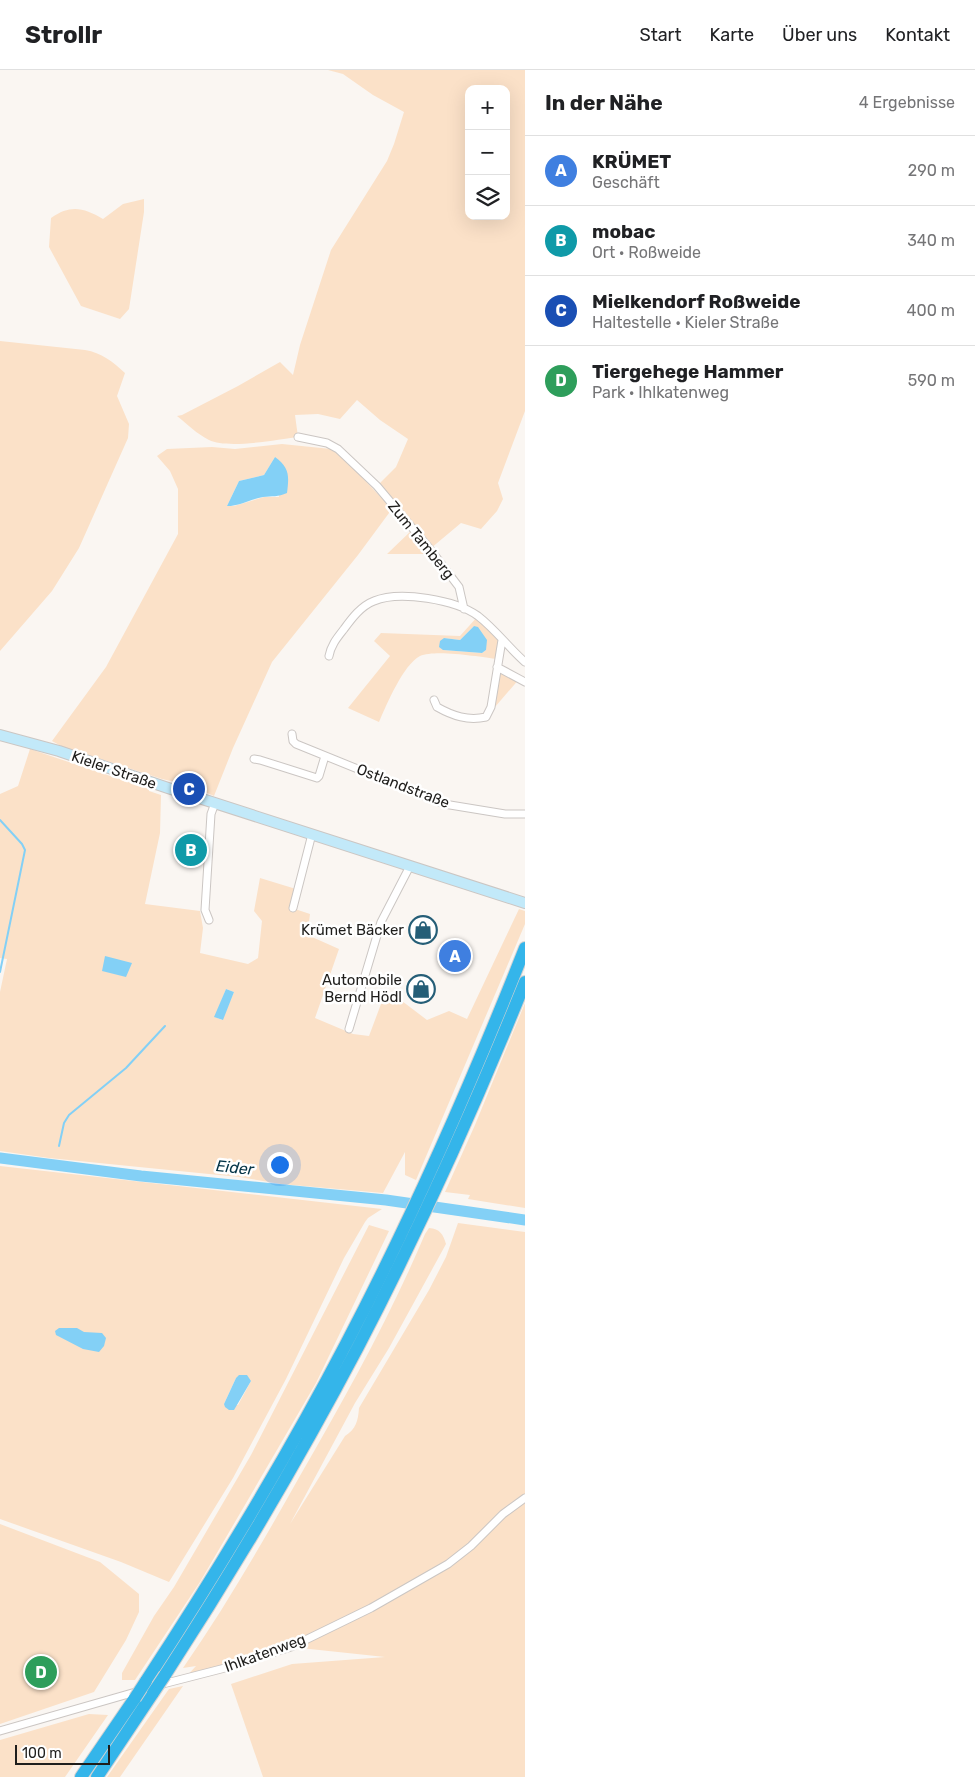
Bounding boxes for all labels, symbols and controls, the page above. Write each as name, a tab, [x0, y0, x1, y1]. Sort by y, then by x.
text: Strollr	[25, 21, 102, 49]
text: Start	[639, 24, 682, 46]
text: Karte	[710, 24, 754, 46]
text: Über uns	[782, 24, 857, 46]
text: Kontakt	[885, 24, 950, 46]
map controls	[465, 85, 510, 220]
button: +	[465, 85, 510, 130]
text: In der Nähe	[545, 90, 663, 115]
text: 4 Ergebnisse	[859, 93, 955, 112]
button: −	[465, 130, 510, 175]
text: KRÜMET	[592, 150, 671, 173]
text: A	[555, 161, 567, 180]
text: 290 m	[908, 161, 955, 180]
text: Geschäft	[592, 173, 660, 192]
button: layers	[465, 175, 510, 220]
text: mobac	[592, 220, 655, 243]
text: B	[555, 231, 567, 250]
text: 340 m	[907, 231, 955, 250]
text: Ort · Roßweide	[592, 243, 701, 262]
text: Mielkendorf Roßweide	[592, 290, 801, 313]
text: C	[555, 301, 567, 320]
text: 400 m	[907, 301, 955, 320]
text: Haltestelle · Kieler Straße	[592, 313, 779, 332]
text: Tiergehege Hammer	[592, 360, 783, 383]
text: D	[555, 371, 567, 390]
text: 590 m	[908, 371, 955, 390]
text: Park · Ihlkatenweg	[592, 383, 729, 402]
street label: Zum Tamberg	[384, 497, 458, 583]
street label: Kieler Straße	[69, 747, 159, 793]
street label: Ostlandstraße	[354, 760, 452, 812]
pin: C	[173, 770, 205, 808]
pin: B	[175, 831, 207, 869]
shop icon: Krümet Bäcker	[408, 915, 438, 945]
place label: Krümet Bäcker	[301, 921, 404, 939]
pin: A	[439, 937, 471, 975]
place label: Automobile Bernd Hödl	[322, 971, 402, 1006]
shop icon: Automobile Bernd Hödl	[406, 974, 436, 1004]
your location	[267, 1152, 293, 1178]
water label: Eider	[215, 1156, 256, 1179]
street label: Ihlkatenweg	[222, 1630, 308, 1676]
pin: D	[25, 1653, 57, 1691]
scale bar	[15, 1742, 110, 1765]
text: 100 m	[22, 1745, 62, 1762]

